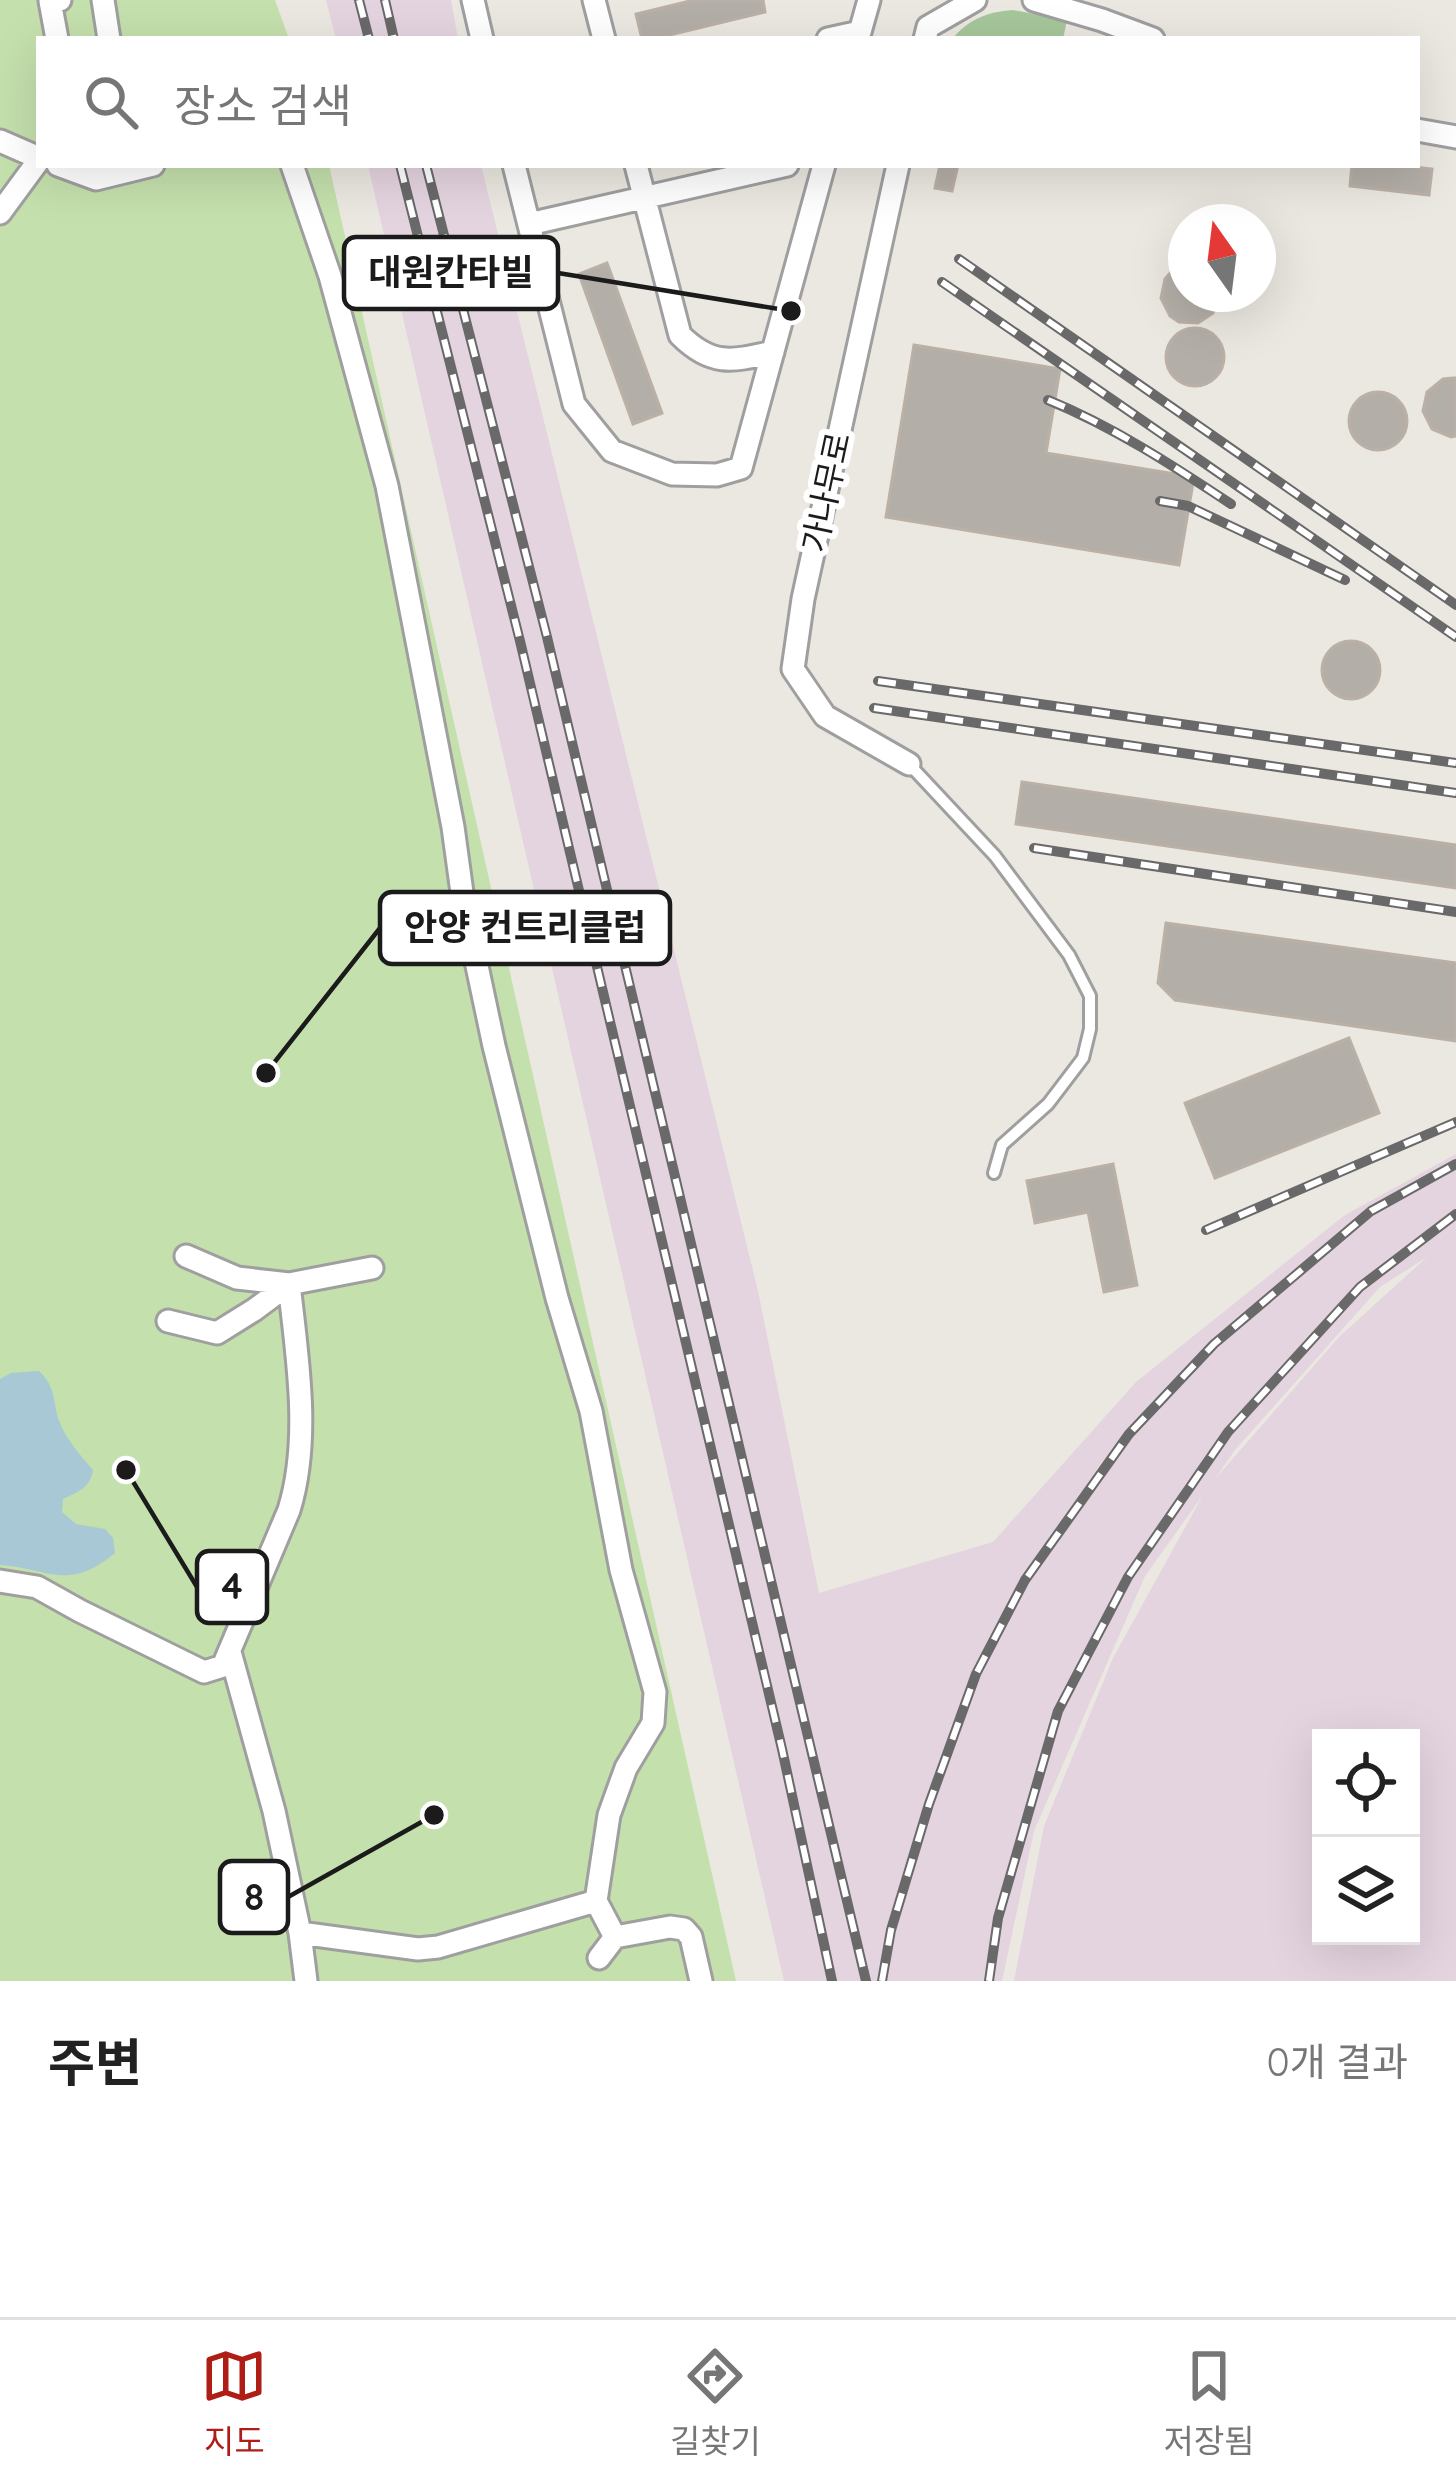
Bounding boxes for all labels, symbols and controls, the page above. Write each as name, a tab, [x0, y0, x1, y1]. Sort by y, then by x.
search box	[36, 36, 1420, 168]
icon: search	[78, 69, 144, 135]
text: 장소 검색	[174, 77, 352, 133]
north arrow	[1168, 204, 1276, 312]
callout: 대원칸타빌	[344, 237, 558, 309]
text: 대원칸타빌	[368, 249, 534, 294]
street label: 가나무로	[793, 428, 858, 556]
callout: 안양 컨트리클럽	[380, 892, 670, 964]
text: 안양 컨트리클럽	[404, 904, 646, 949]
callout: 4	[197, 1551, 267, 1623]
text: 4	[221, 1563, 243, 1608]
map controls	[1312, 1729, 1420, 1945]
button: locate	[1312, 1729, 1420, 1837]
button: layers	[1312, 1837, 1420, 1945]
callout: 8	[220, 1861, 288, 1933]
text: 8	[244, 1874, 264, 1919]
text: 주변	[48, 2030, 142, 2094]
text: 0개 결과	[1267, 2037, 1408, 2086]
tab: 지도	[201, 2343, 267, 2463]
tab: 길찾기	[670, 2343, 761, 2463]
tab: 저장됨	[1164, 2343, 1255, 2463]

